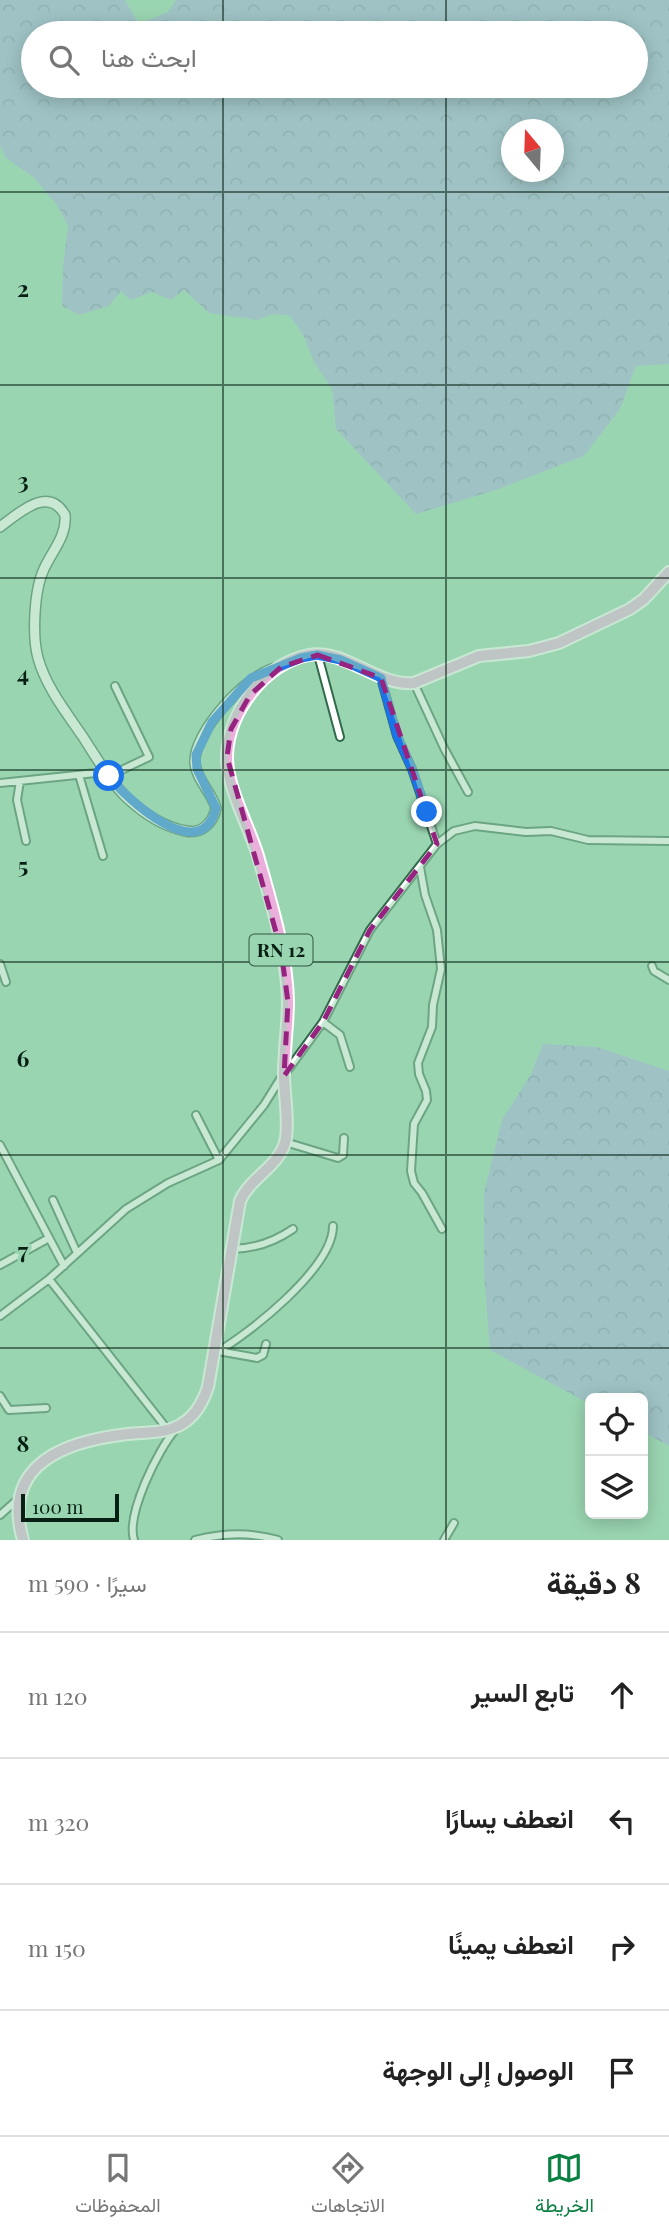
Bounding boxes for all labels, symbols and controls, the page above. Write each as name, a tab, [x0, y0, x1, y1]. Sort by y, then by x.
search box	[21, 21, 648, 98]
text: ابحث هنا	[101, 39, 197, 74]
icon: search	[45, 41, 83, 79]
north arrow	[501, 119, 564, 182]
text: 2	[17, 272, 29, 303]
text: 3	[17, 464, 29, 495]
text: 4	[17, 657, 29, 688]
route start	[93, 760, 124, 791]
route end	[411, 796, 442, 827]
text: 5	[18, 849, 28, 880]
road number: RN 12	[250, 934, 312, 966]
text: 6	[17, 1042, 30, 1073]
text: 7	[18, 1234, 29, 1265]
map controls	[585, 1393, 648, 1519]
button: locate	[585, 1393, 648, 1456]
text: 8	[17, 1427, 29, 1458]
button: layers	[585, 1456, 648, 1519]
scale bar	[21, 1491, 119, 1523]
text: 100 m	[32, 1493, 83, 1519]
text: 8 دقيقة	[546, 1562, 641, 1602]
text: سيرًا · 590 m	[28, 1567, 147, 1598]
text: تابع السير	[471, 1674, 574, 1709]
icon: ahead	[603, 1676, 641, 1714]
text: 120 m	[28, 1680, 88, 1711]
text: انعطف يسارًا	[445, 1800, 574, 1835]
icon: left	[603, 1802, 641, 1840]
text: 320 m	[28, 1806, 89, 1837]
text: انعطف يمينًا	[448, 1926, 574, 1961]
icon: right	[603, 1928, 641, 1966]
text: 150 m	[28, 1932, 86, 1963]
text: الوصول إلى الوجهة	[382, 2052, 574, 2087]
icon: arrive	[603, 2054, 641, 2092]
tab: المحفوظات	[75, 2149, 161, 2222]
tab: الاتجاهات	[311, 2149, 385, 2222]
tab: الخريطة	[535, 2149, 594, 2222]

